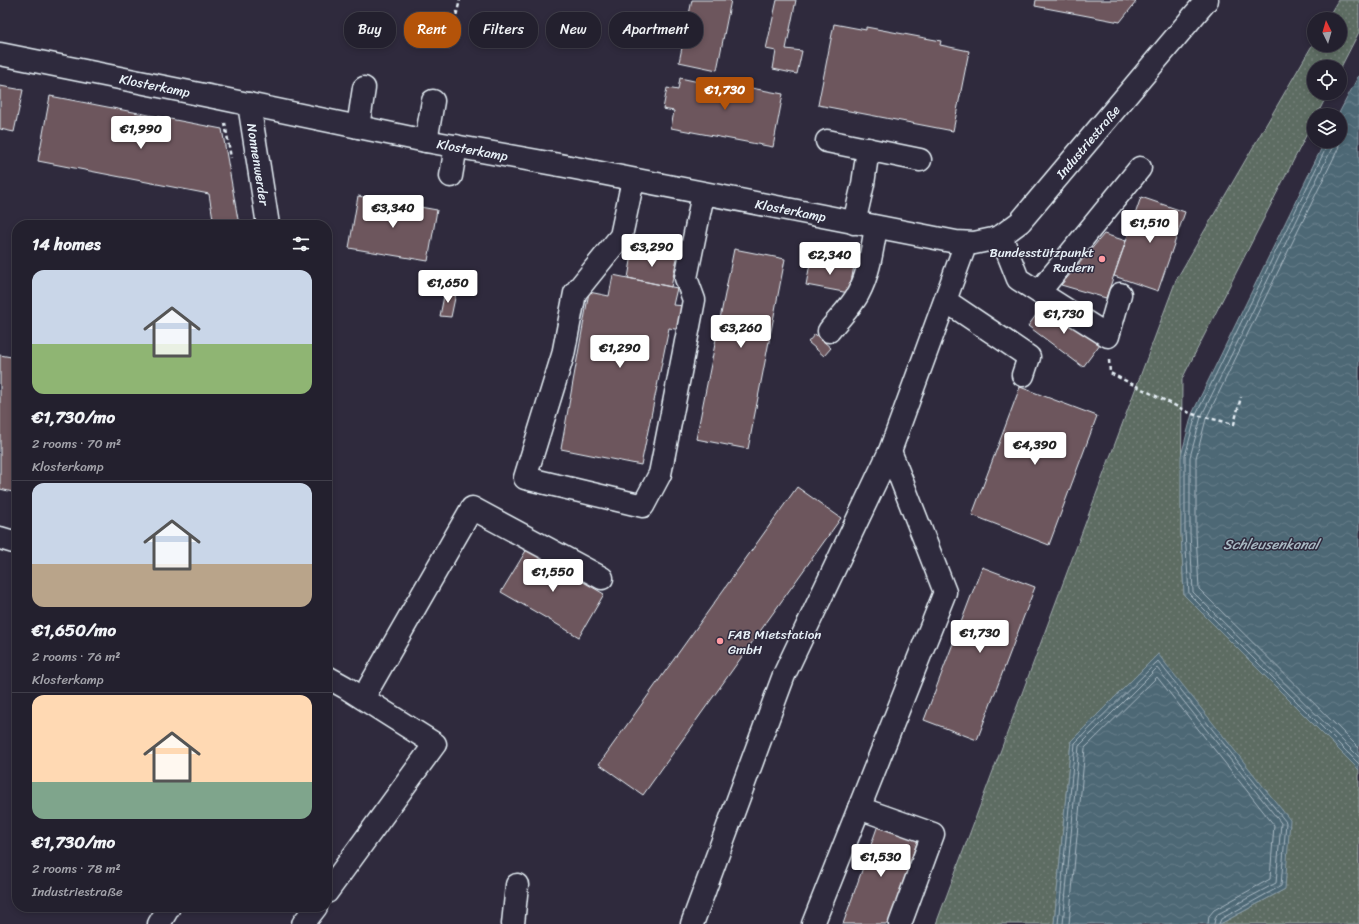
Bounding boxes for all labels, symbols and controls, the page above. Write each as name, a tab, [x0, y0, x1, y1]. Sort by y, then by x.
chip: Buy	[344, 12, 396, 48]
chip: Rent	[404, 12, 461, 48]
chip: Filters	[469, 12, 538, 48]
chip: New	[546, 12, 601, 48]
chip: Apartment	[609, 12, 703, 48]
north arrow	[1307, 12, 1347, 52]
map controls	[1307, 12, 1347, 148]
button: locate	[1307, 60, 1347, 100]
street label: Klosterkamp	[117, 67, 192, 104]
pin: €1,730	[692, 77, 758, 111]
text: €1,730	[705, 78, 745, 101]
street label: Industriestraße	[1049, 100, 1126, 185]
button: layers	[1307, 108, 1347, 148]
pin: €1,990	[108, 116, 174, 150]
text: €1,990	[120, 117, 162, 140]
street label: Nonnenwerder	[240, 122, 276, 208]
street label: Klosterkamp	[435, 132, 510, 168]
street label: Klosterkamp	[753, 192, 828, 229]
pin: €3,340	[360, 195, 426, 229]
text: €3,340	[372, 196, 414, 219]
pin: €1,510	[1117, 210, 1183, 244]
text: €1,510	[1130, 211, 1170, 234]
text: 14 homes	[32, 229, 101, 259]
icon: filters	[290, 233, 312, 255]
pin: €3,290	[619, 234, 685, 268]
text: €3,290	[631, 235, 673, 258]
place label: Bundesstützpunkt Rudern	[989, 241, 1094, 279]
pin: €2,340	[797, 242, 863, 276]
text: €2,340	[808, 243, 852, 266]
marker: Bundesstützpunkt Rudern	[1097, 254, 1107, 264]
pin: €1,650	[415, 270, 481, 304]
text: €1,650	[427, 271, 469, 294]
icon: home	[136, 296, 208, 368]
pin: €1,730	[1031, 301, 1097, 335]
text: €1,730	[1044, 302, 1084, 325]
pin: €3,260	[708, 315, 774, 349]
text: €3,260	[720, 316, 762, 339]
pin: €1,290	[587, 335, 653, 369]
text: €1,290	[599, 336, 641, 359]
text: €1,730/mo	[32, 402, 115, 432]
text: 2 rooms · 70 m²	[32, 432, 121, 455]
pin: €4,390	[1002, 432, 1068, 466]
text: €4,390	[1013, 433, 1057, 456]
text: Klosterkamp	[32, 455, 104, 478]
icon: home	[136, 509, 208, 581]
water label: Schleusenkanal	[1223, 532, 1322, 557]
pin: €1,550	[520, 559, 586, 593]
text: €1,550	[532, 560, 574, 583]
text: €1,650/mo	[32, 615, 116, 645]
pin: €1,730	[947, 620, 1013, 654]
text: €1,730	[960, 621, 1000, 644]
place label: FAB Mietstation GmbH	[728, 623, 821, 661]
marker: FAB Mietstation GmbH	[715, 636, 725, 646]
text: 2 rooms · 76 m²	[32, 645, 120, 668]
text: Klosterkamp	[32, 668, 104, 691]
icon: home	[136, 721, 208, 793]
text: €1,730/mo	[32, 827, 115, 857]
pin: €1,530	[848, 844, 914, 878]
text: €1,530	[860, 845, 902, 868]
text: 2 rooms · 78 m²	[32, 857, 121, 880]
text: Industriestraße	[32, 880, 123, 903]

